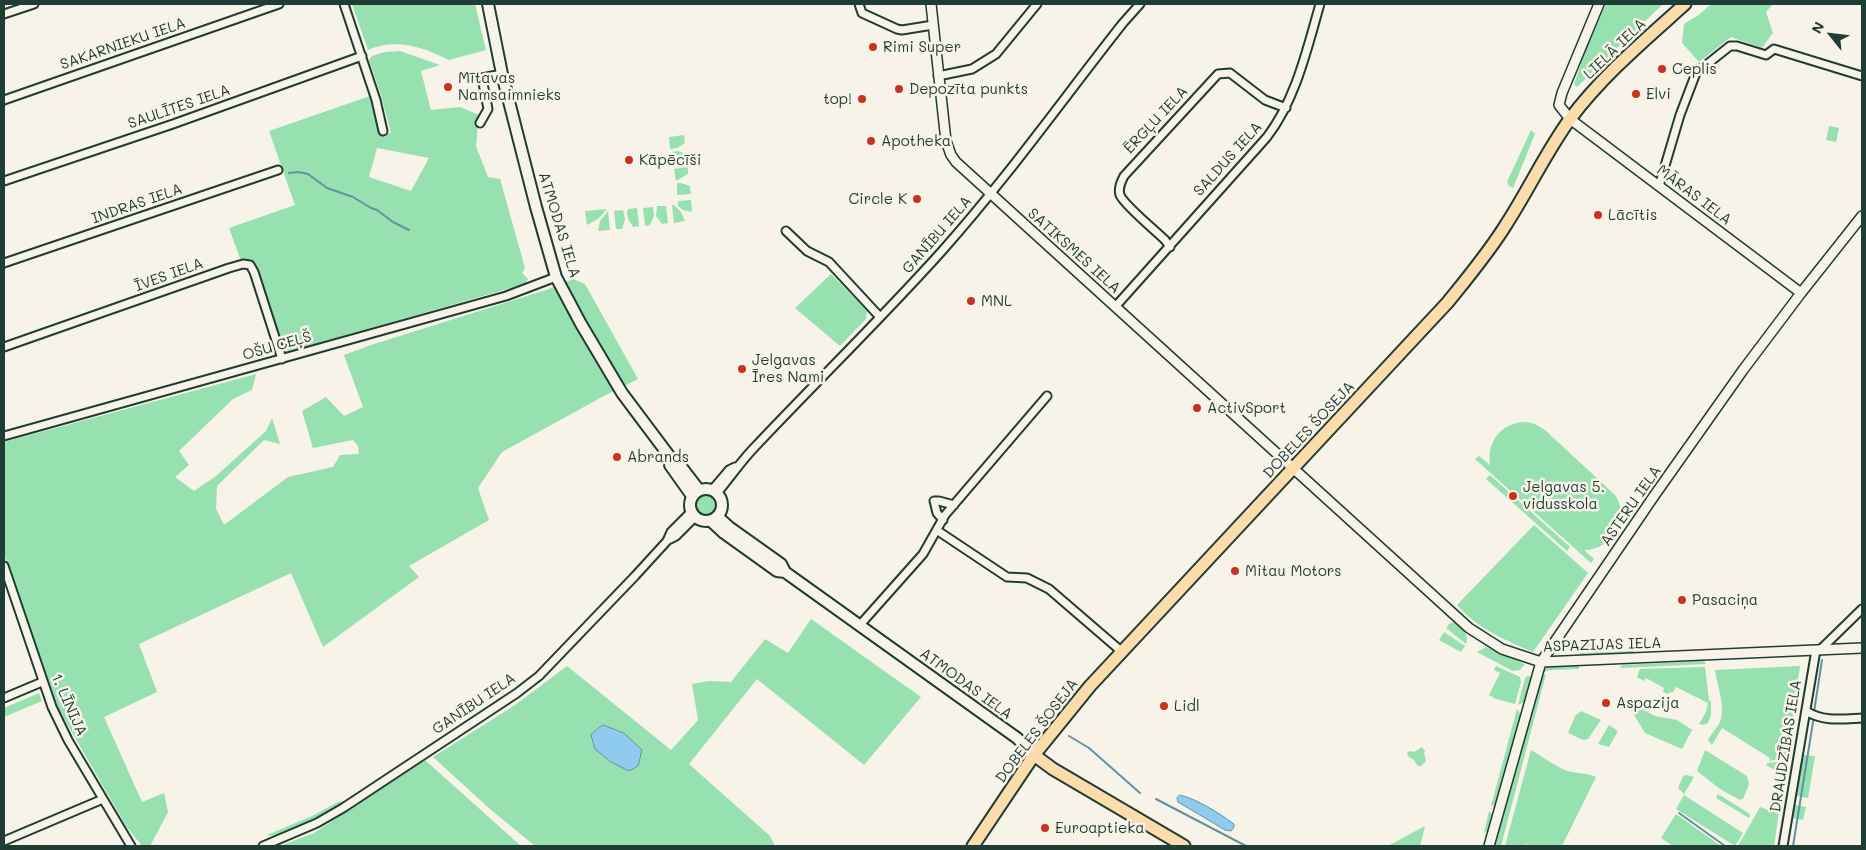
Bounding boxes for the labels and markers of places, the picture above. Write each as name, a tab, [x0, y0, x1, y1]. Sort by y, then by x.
place label: Rimi Super	[883, 38, 961, 56]
marker: Rimi Super	[867, 41, 879, 53]
place label: Ceplis	[1672, 60, 1717, 78]
marker: Ceplis	[1656, 63, 1668, 75]
place label: Mītavas Namsaimnieks	[458, 69, 561, 104]
place label: Depozīta punkts	[909, 80, 1028, 98]
marker: Mītavas Namsaimnieks	[442, 81, 454, 93]
marker: Depozīta punkts	[893, 83, 905, 95]
place label: Elvi	[1646, 85, 1671, 103]
marker: Elvi	[1630, 88, 1642, 100]
place label: top!	[823, 90, 852, 108]
marker: top!	[856, 93, 868, 105]
place label: Apotheka	[881, 132, 951, 150]
marker: Apotheka	[865, 135, 877, 147]
place label: Kāpēcīši	[639, 151, 701, 169]
marker: Kāpēcīši	[623, 154, 635, 166]
place label: Circle K	[848, 190, 907, 208]
marker: Circle K	[911, 193, 923, 205]
place label: Lācītis	[1608, 206, 1657, 224]
marker: Lācītis	[1592, 209, 1604, 221]
place label: MNL	[981, 292, 1012, 310]
marker: MNL	[965, 295, 977, 307]
place label: Jelgavas Īres Nami	[752, 351, 824, 386]
marker: Jelgavas Īres Nami	[736, 363, 748, 375]
place label: ActivSport	[1207, 399, 1286, 417]
marker: ActivSport	[1191, 402, 1203, 414]
place label: Abrands	[627, 448, 689, 466]
marker: Abrands	[611, 451, 623, 463]
place label: Jelgavas 5. vidusskola	[1523, 478, 1605, 513]
marker: Jelgavas 5. vidusskola	[1507, 490, 1519, 502]
place label: Mitau Motors	[1245, 562, 1342, 580]
marker: Mitau Motors	[1229, 565, 1241, 577]
place label: Pasaciņa	[1692, 591, 1758, 609]
marker: Pasaciņa	[1676, 594, 1688, 606]
place label: Aspazija	[1616, 694, 1680, 712]
place label: Lidl	[1174, 697, 1200, 715]
marker: Aspazija	[1600, 697, 1612, 709]
marker: Lidl	[1158, 700, 1170, 712]
place label: Euroaptieka	[1055, 819, 1145, 837]
marker: Euroaptieka	[1039, 822, 1051, 834]

